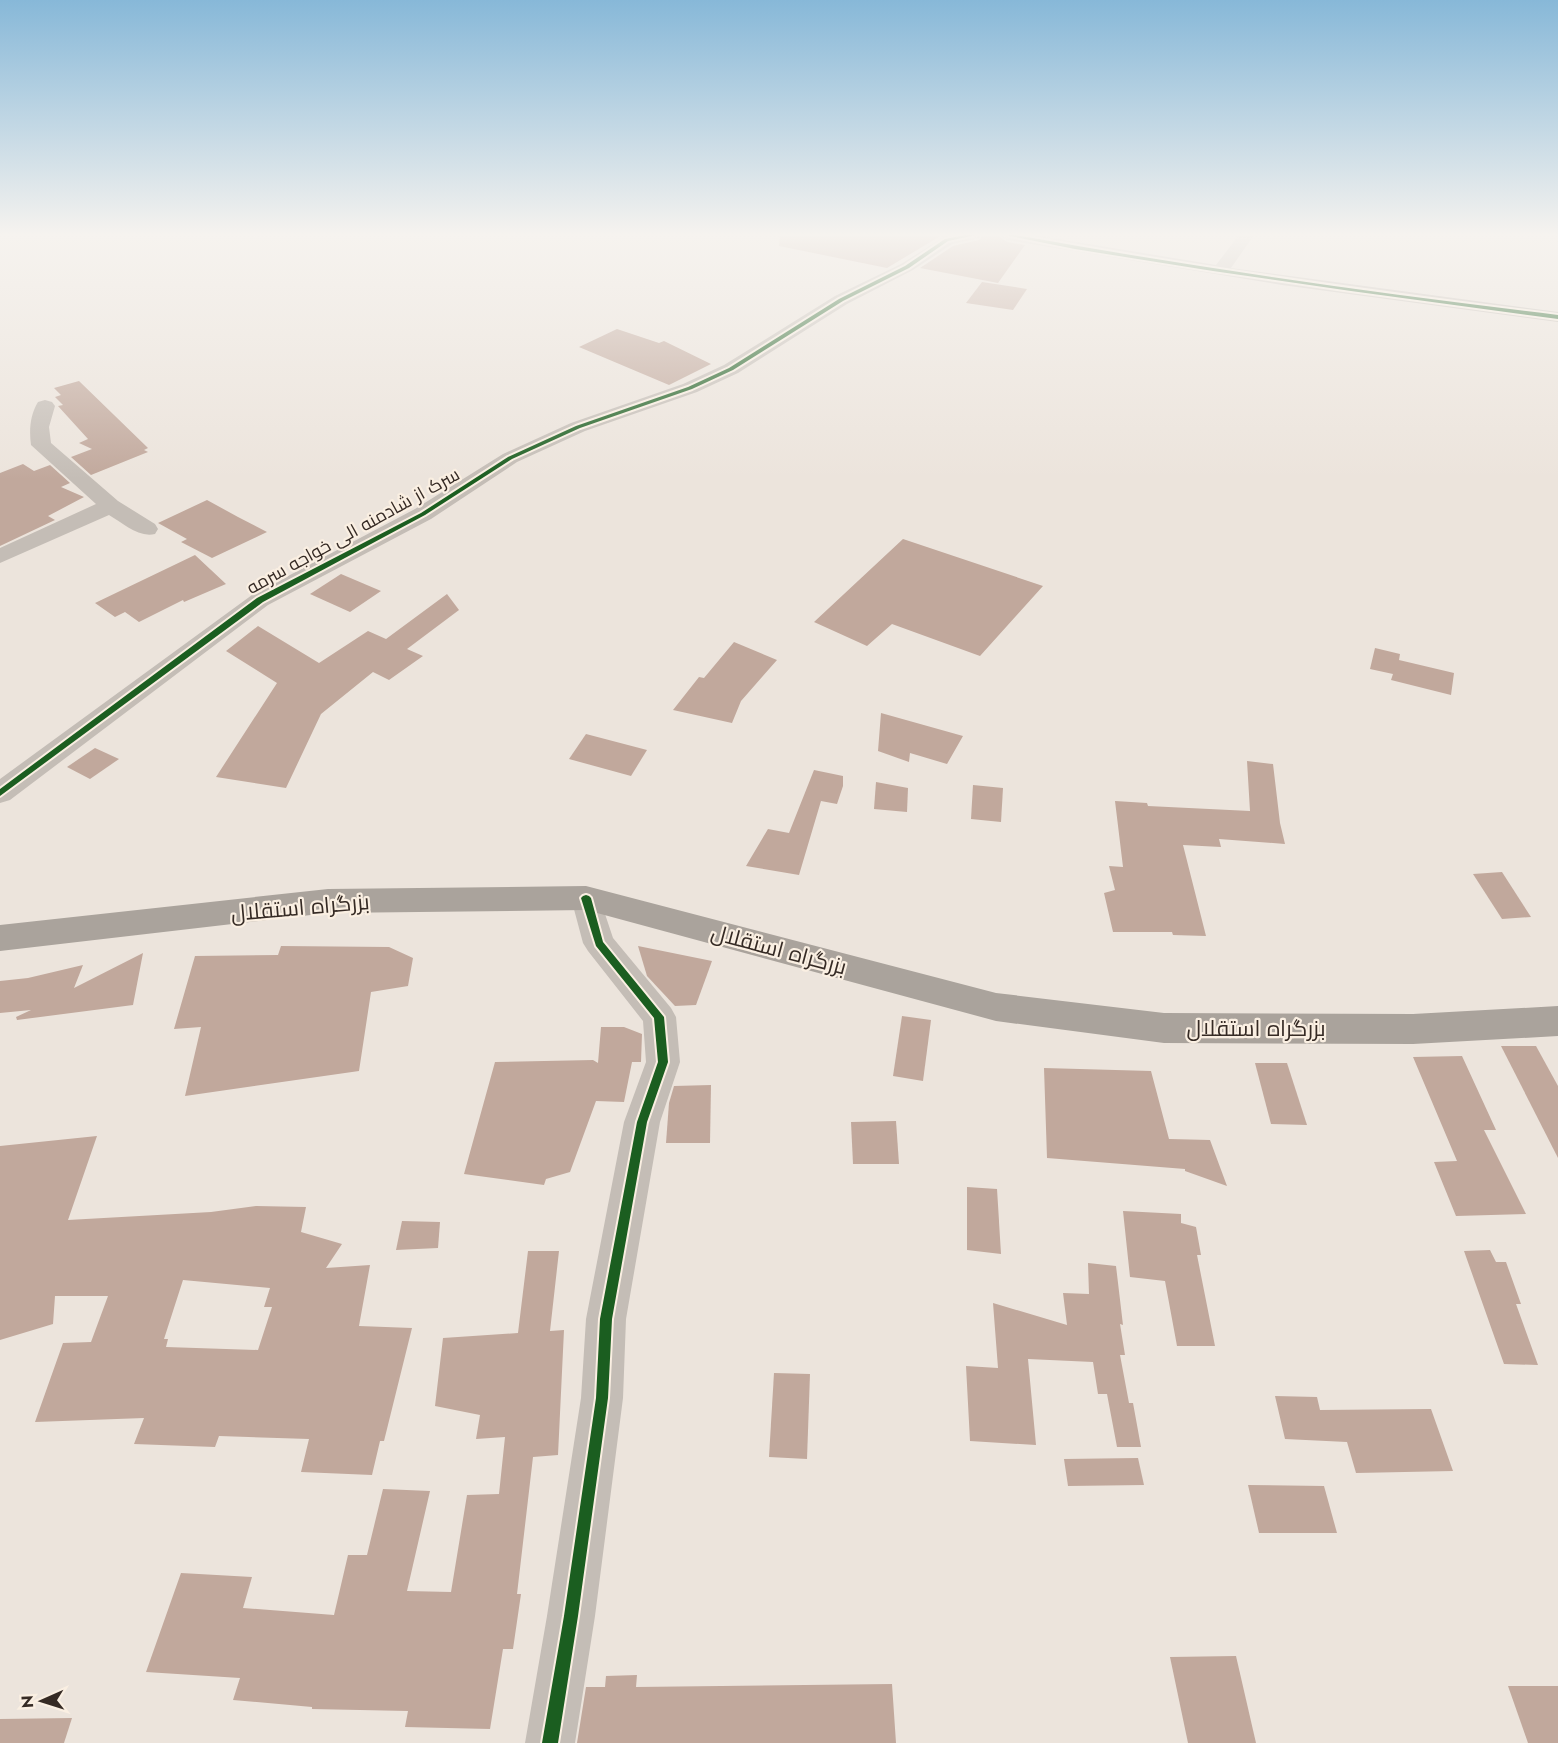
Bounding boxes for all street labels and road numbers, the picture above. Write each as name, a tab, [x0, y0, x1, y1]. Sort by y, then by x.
street label: سرک از شادمنه الی خواجه سرمه	[242, 461, 464, 601]
street label: بزرگراه استقلال	[229, 885, 371, 929]
street label: بزرگراه استقلال	[708, 916, 850, 982]
street label: بزرگراه استقلال	[1186, 1012, 1326, 1044]

